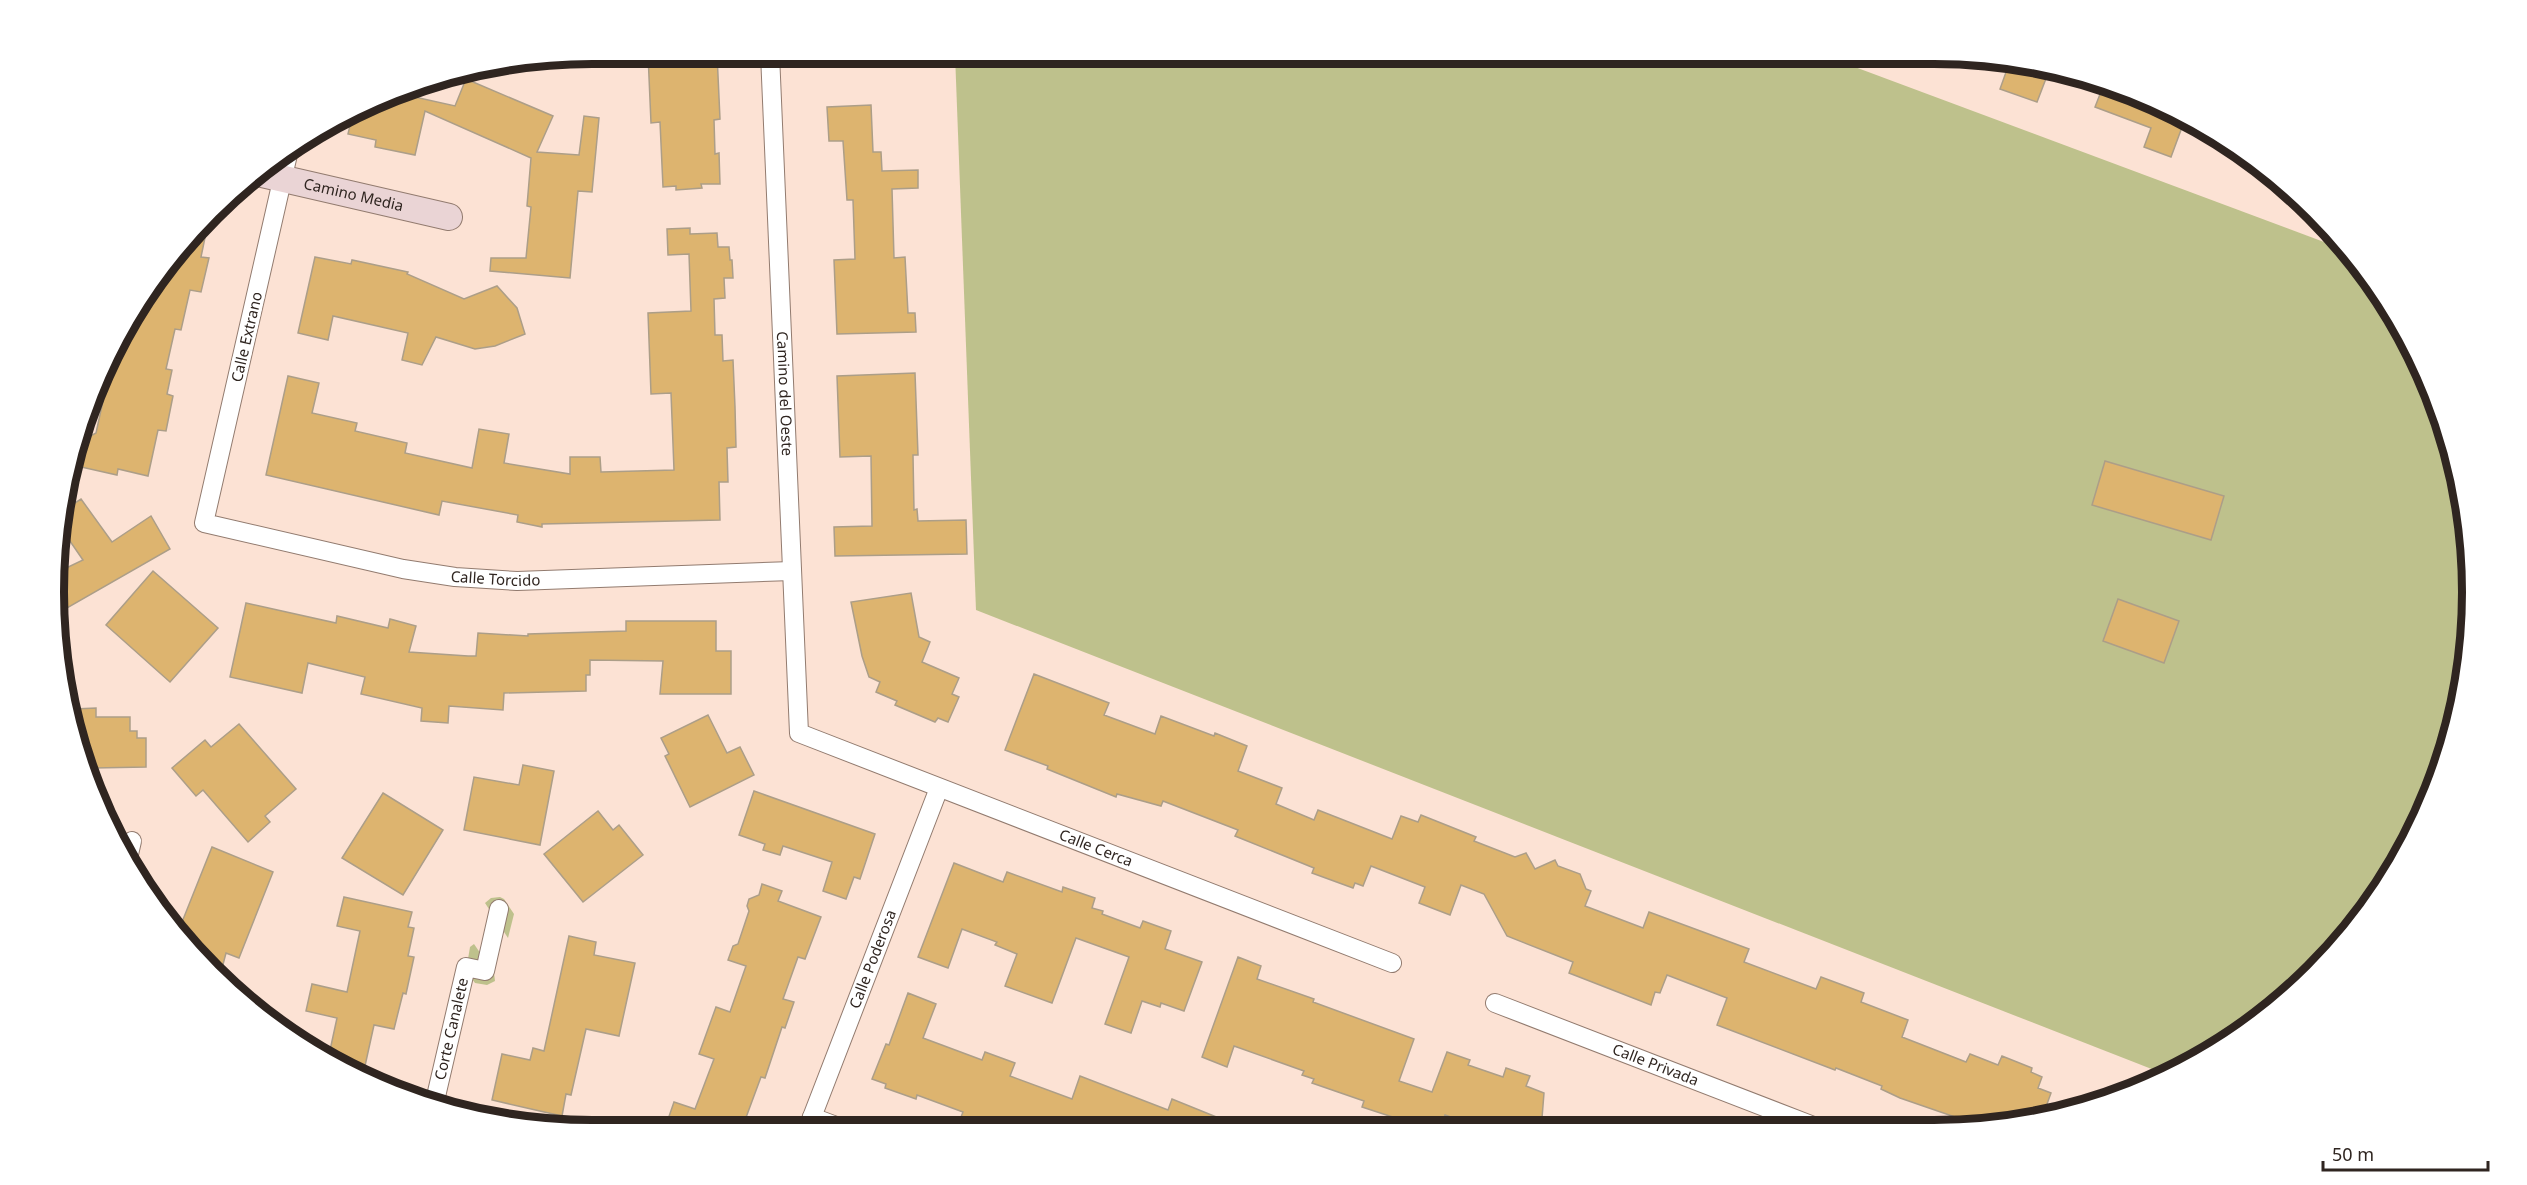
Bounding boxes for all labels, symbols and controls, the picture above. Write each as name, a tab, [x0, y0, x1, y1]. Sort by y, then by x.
street label: Camino Media	[302, 173, 406, 215]
street label: Calle Extrano	[226, 290, 266, 384]
street label: Camino del Oeste	[773, 331, 798, 456]
street label: Calle Torcido	[450, 566, 541, 590]
street label: Calle Cerca	[1056, 824, 1136, 871]
street label: Calle Poderosa	[844, 907, 900, 1011]
street label: Corte Canalete	[429, 976, 472, 1082]
street label: Calle Privada	[1610, 1038, 1702, 1090]
scale bar	[2323, 1134, 2488, 1172]
text: 50 m	[2332, 1142, 2374, 1166]

